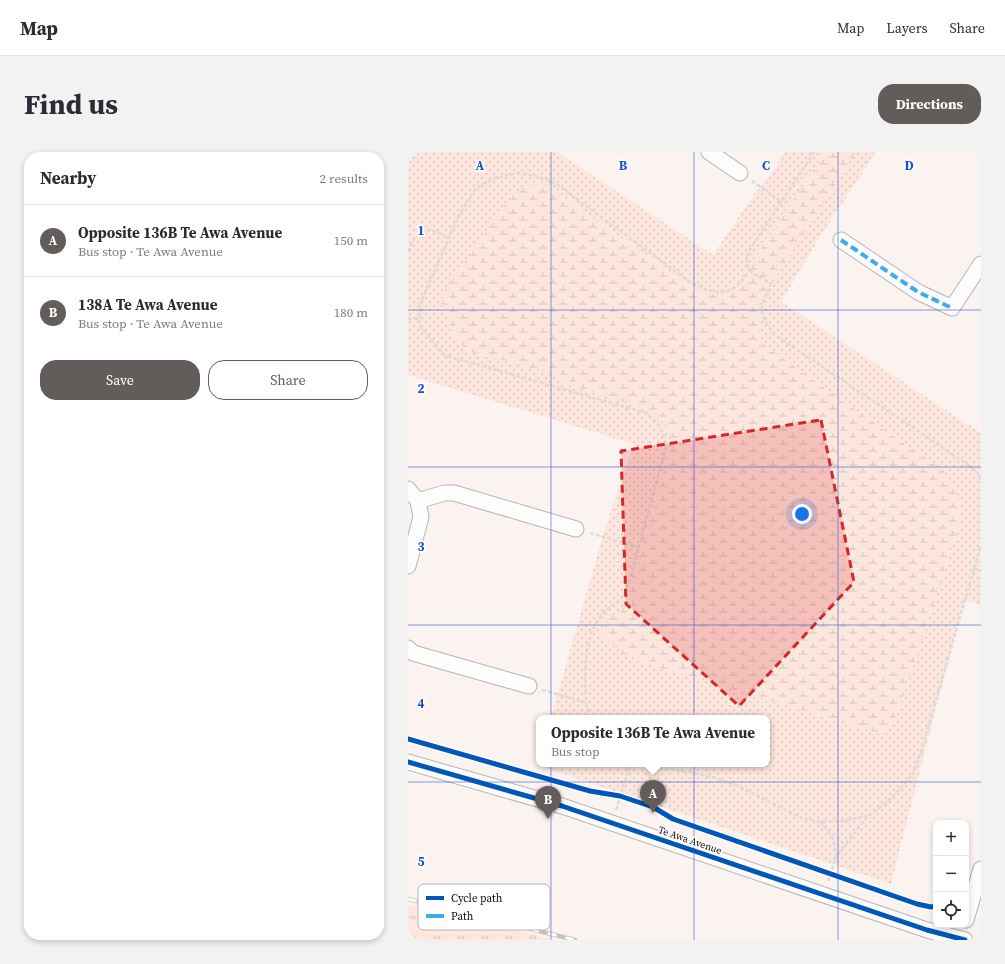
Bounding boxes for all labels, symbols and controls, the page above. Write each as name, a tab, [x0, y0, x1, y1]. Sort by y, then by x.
text: Map	[20, 15, 58, 41]
text: Map	[837, 18, 864, 38]
text: Layers	[886, 18, 928, 38]
text: Share	[950, 18, 985, 38]
button: Directions	[878, 84, 981, 124]
text: Find us	[24, 85, 118, 123]
text: A	[476, 157, 485, 174]
text: B	[619, 157, 628, 174]
text: C	[762, 157, 770, 174]
text: D	[904, 157, 914, 174]
text: Nearby	[40, 166, 96, 190]
text: 2 results	[320, 170, 368, 187]
text: Opposite 136B Te Awa Avenue	[78, 222, 282, 243]
text: 1	[417, 222, 425, 239]
text: A	[49, 232, 57, 249]
text: 150 m	[334, 232, 368, 249]
text: Bus stop · Te Awa Avenue	[78, 243, 223, 260]
text: 138A Te Awa Avenue	[78, 294, 217, 315]
text: B	[49, 304, 57, 321]
text: 180 m	[334, 304, 368, 321]
text: Bus stop · Te Awa Avenue	[78, 315, 223, 332]
button: Save	[40, 360, 200, 400]
button: Share	[208, 360, 368, 400]
text: 2	[417, 380, 425, 397]
your location	[792, 504, 812, 524]
text: 3	[417, 538, 425, 555]
text: 4	[417, 695, 425, 712]
popup	[536, 715, 770, 767]
text: Opposite 136B Te Awa Avenue	[551, 722, 755, 743]
text: Bus stop	[551, 743, 600, 760]
pin: A	[640, 780, 666, 813]
pin: B	[535, 786, 561, 819]
map controls	[933, 820, 969, 928]
button: +	[933, 820, 969, 856]
street label: Te Awa Avenue	[656, 823, 724, 857]
text: 5	[417, 853, 425, 870]
button: −	[933, 856, 969, 892]
legend	[418, 884, 550, 930]
text: Cycle path	[451, 891, 503, 906]
button: locate	[933, 892, 969, 928]
text: Path	[451, 909, 474, 924]

